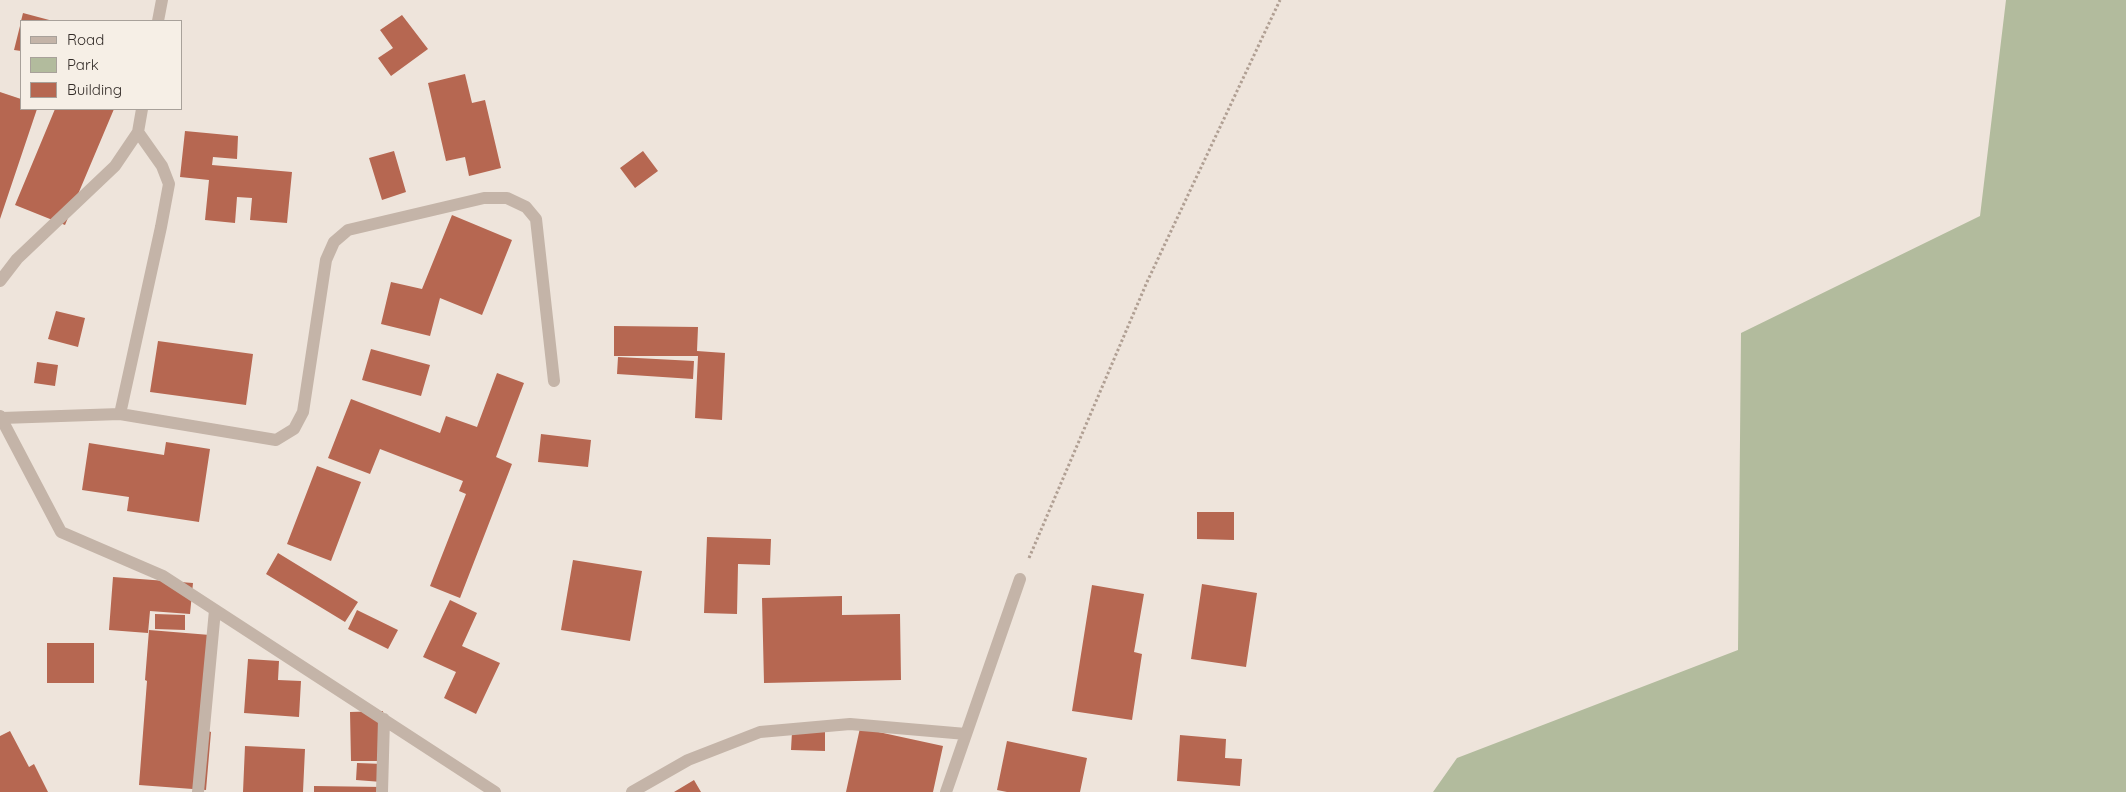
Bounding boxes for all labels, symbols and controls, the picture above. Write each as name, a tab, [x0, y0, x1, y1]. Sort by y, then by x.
legend	[20, 20, 182, 110]
text: Road	[67, 30, 104, 49]
text: Park	[67, 55, 99, 74]
text: Building	[67, 80, 122, 99]

